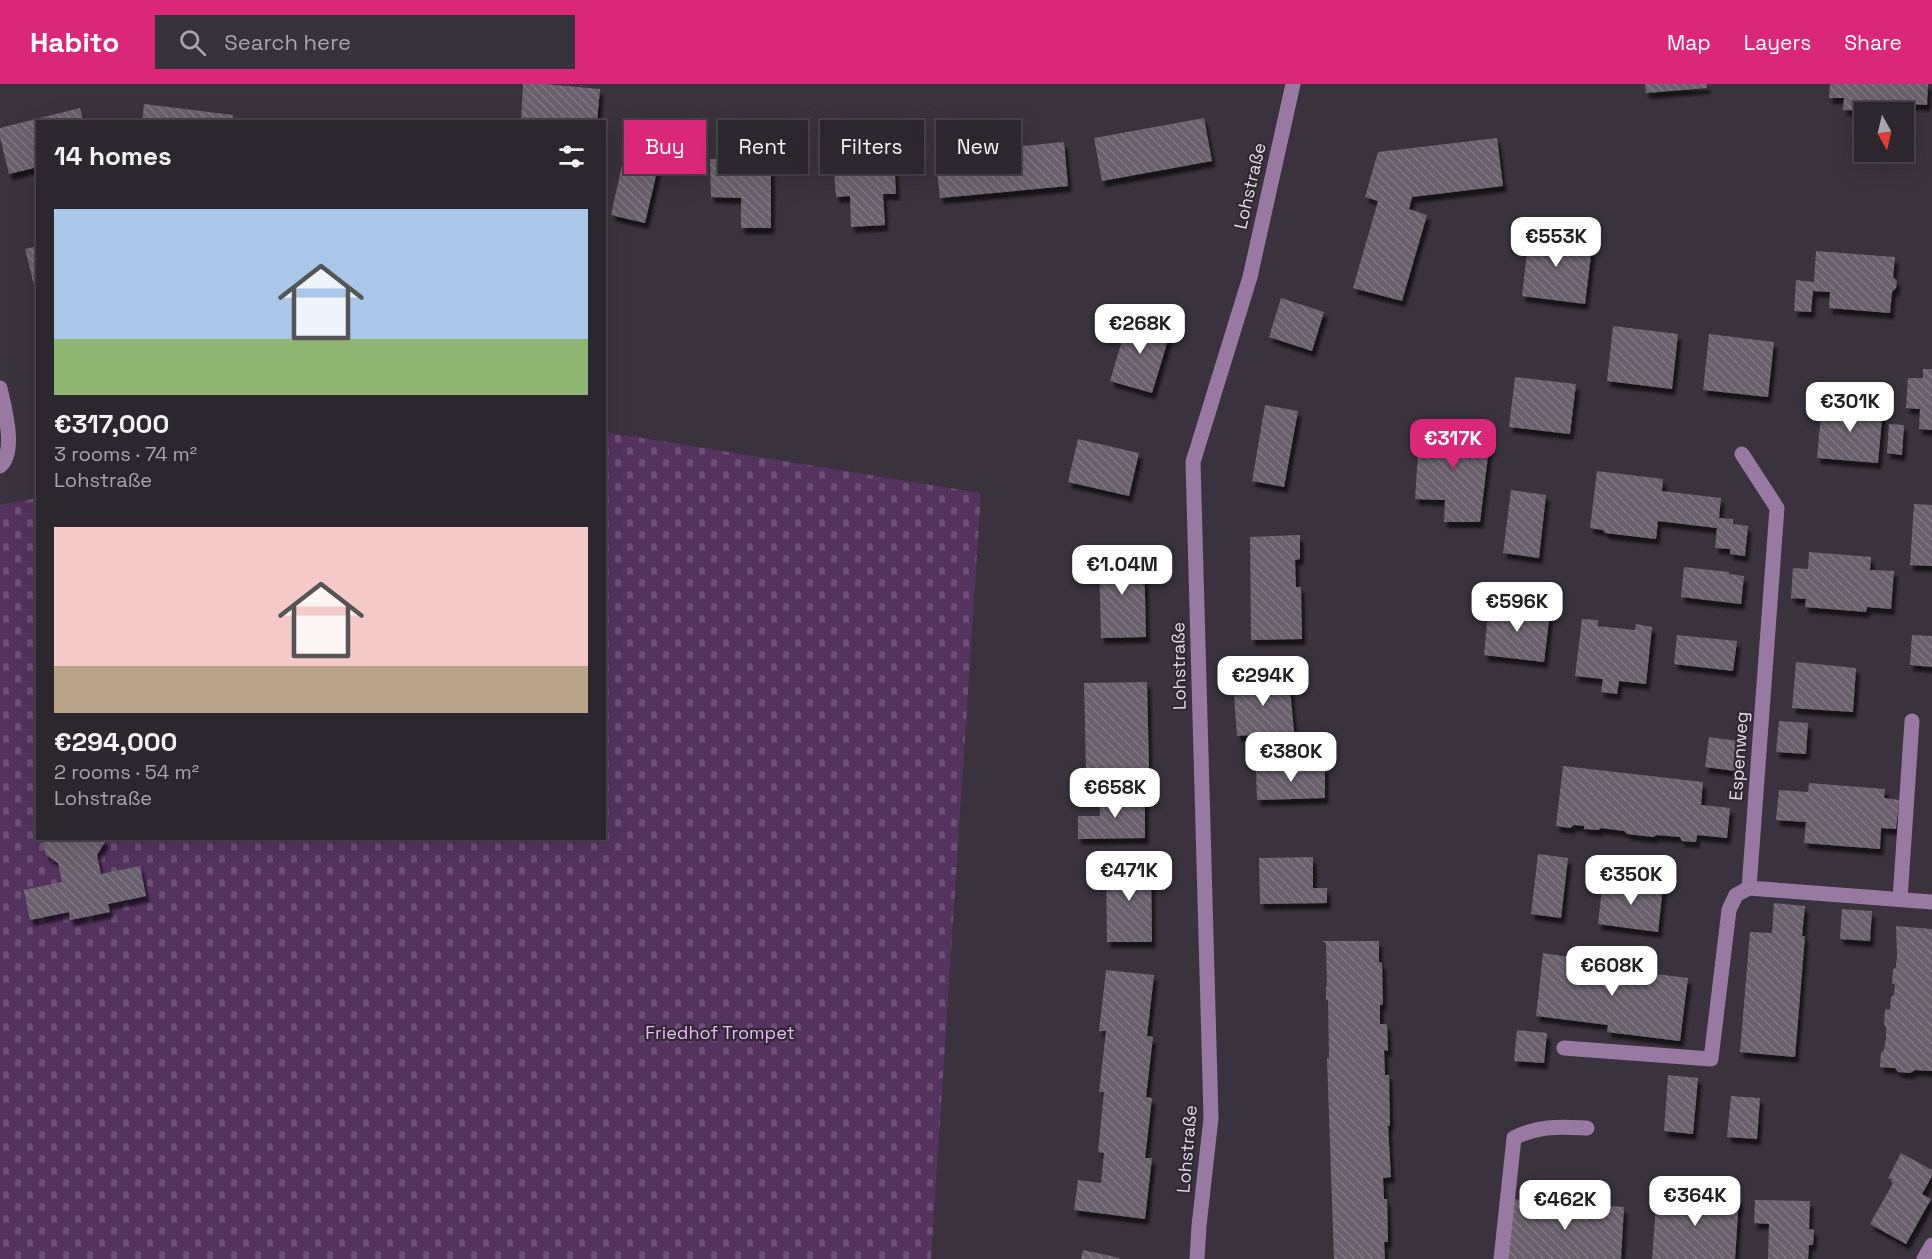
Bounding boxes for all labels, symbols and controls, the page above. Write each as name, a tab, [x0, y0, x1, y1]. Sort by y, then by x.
search box	[155, 15, 575, 69]
text: Habito	[30, 24, 119, 60]
icon: search	[176, 26, 209, 59]
text: Search here	[224, 28, 351, 56]
text: Map	[1667, 29, 1711, 56]
text: Layers	[1744, 29, 1811, 56]
text: Share	[1844, 29, 1902, 56]
north arrow	[1854, 102, 1914, 162]
map controls	[1854, 102, 1914, 162]
chip: Buy	[624, 120, 706, 174]
chip: Rent	[718, 120, 808, 174]
chip: Filters	[820, 120, 924, 174]
chip: New	[936, 120, 1021, 174]
text: 14 homes	[54, 139, 172, 173]
icon: filters	[555, 140, 588, 173]
street label: Lohstraße	[1228, 140, 1271, 231]
pin: €553K	[1514, 217, 1598, 268]
text: €553K	[1525, 223, 1587, 249]
icon: home	[267, 248, 375, 356]
pin: €268K	[1098, 304, 1182, 355]
text: €268K	[1109, 310, 1171, 336]
pin: €301K	[1808, 382, 1892, 433]
text: €301K	[1820, 388, 1880, 414]
text: €317,000	[54, 407, 169, 441]
pin: €317K	[1411, 419, 1495, 470]
text: €317K	[1424, 425, 1482, 451]
text: 3 rooms · 74 m²	[54, 441, 197, 467]
text: Lohstraße	[54, 467, 152, 493]
pin: €1.04M	[1073, 545, 1171, 596]
text: €1.04M	[1086, 551, 1158, 577]
icon: home	[267, 566, 375, 674]
pin: €596K	[1475, 582, 1559, 633]
text: €596K	[1486, 588, 1548, 614]
street label: Lohstraße	[1166, 622, 1191, 710]
pin: €294K	[1221, 656, 1305, 707]
text: €294K	[1232, 662, 1294, 688]
street label: Espenweg	[1724, 711, 1753, 801]
text: €294,000	[54, 725, 177, 759]
pin: €380K	[1249, 732, 1333, 783]
text: €380K	[1259, 738, 1323, 764]
text: 2 rooms · 54 m²	[54, 759, 199, 785]
pin: €658K	[1073, 768, 1157, 819]
text: €658K	[1084, 774, 1146, 800]
text: Lohstraße	[54, 785, 152, 811]
pin: €471K	[1087, 851, 1171, 902]
pin: €350K	[1589, 855, 1673, 906]
text: €471K	[1100, 857, 1158, 883]
text: €350K	[1599, 861, 1663, 887]
pin: €608K	[1570, 946, 1654, 997]
text: €608K	[1580, 952, 1644, 978]
park label: Friedhof Trompet	[645, 1021, 795, 1044]
street label: Lohstraße	[1171, 1104, 1202, 1194]
pin: €364K	[1653, 1176, 1737, 1227]
pin: €462K	[1523, 1180, 1607, 1231]
text: €364K	[1663, 1182, 1727, 1208]
text: €462K	[1534, 1186, 1596, 1212]

